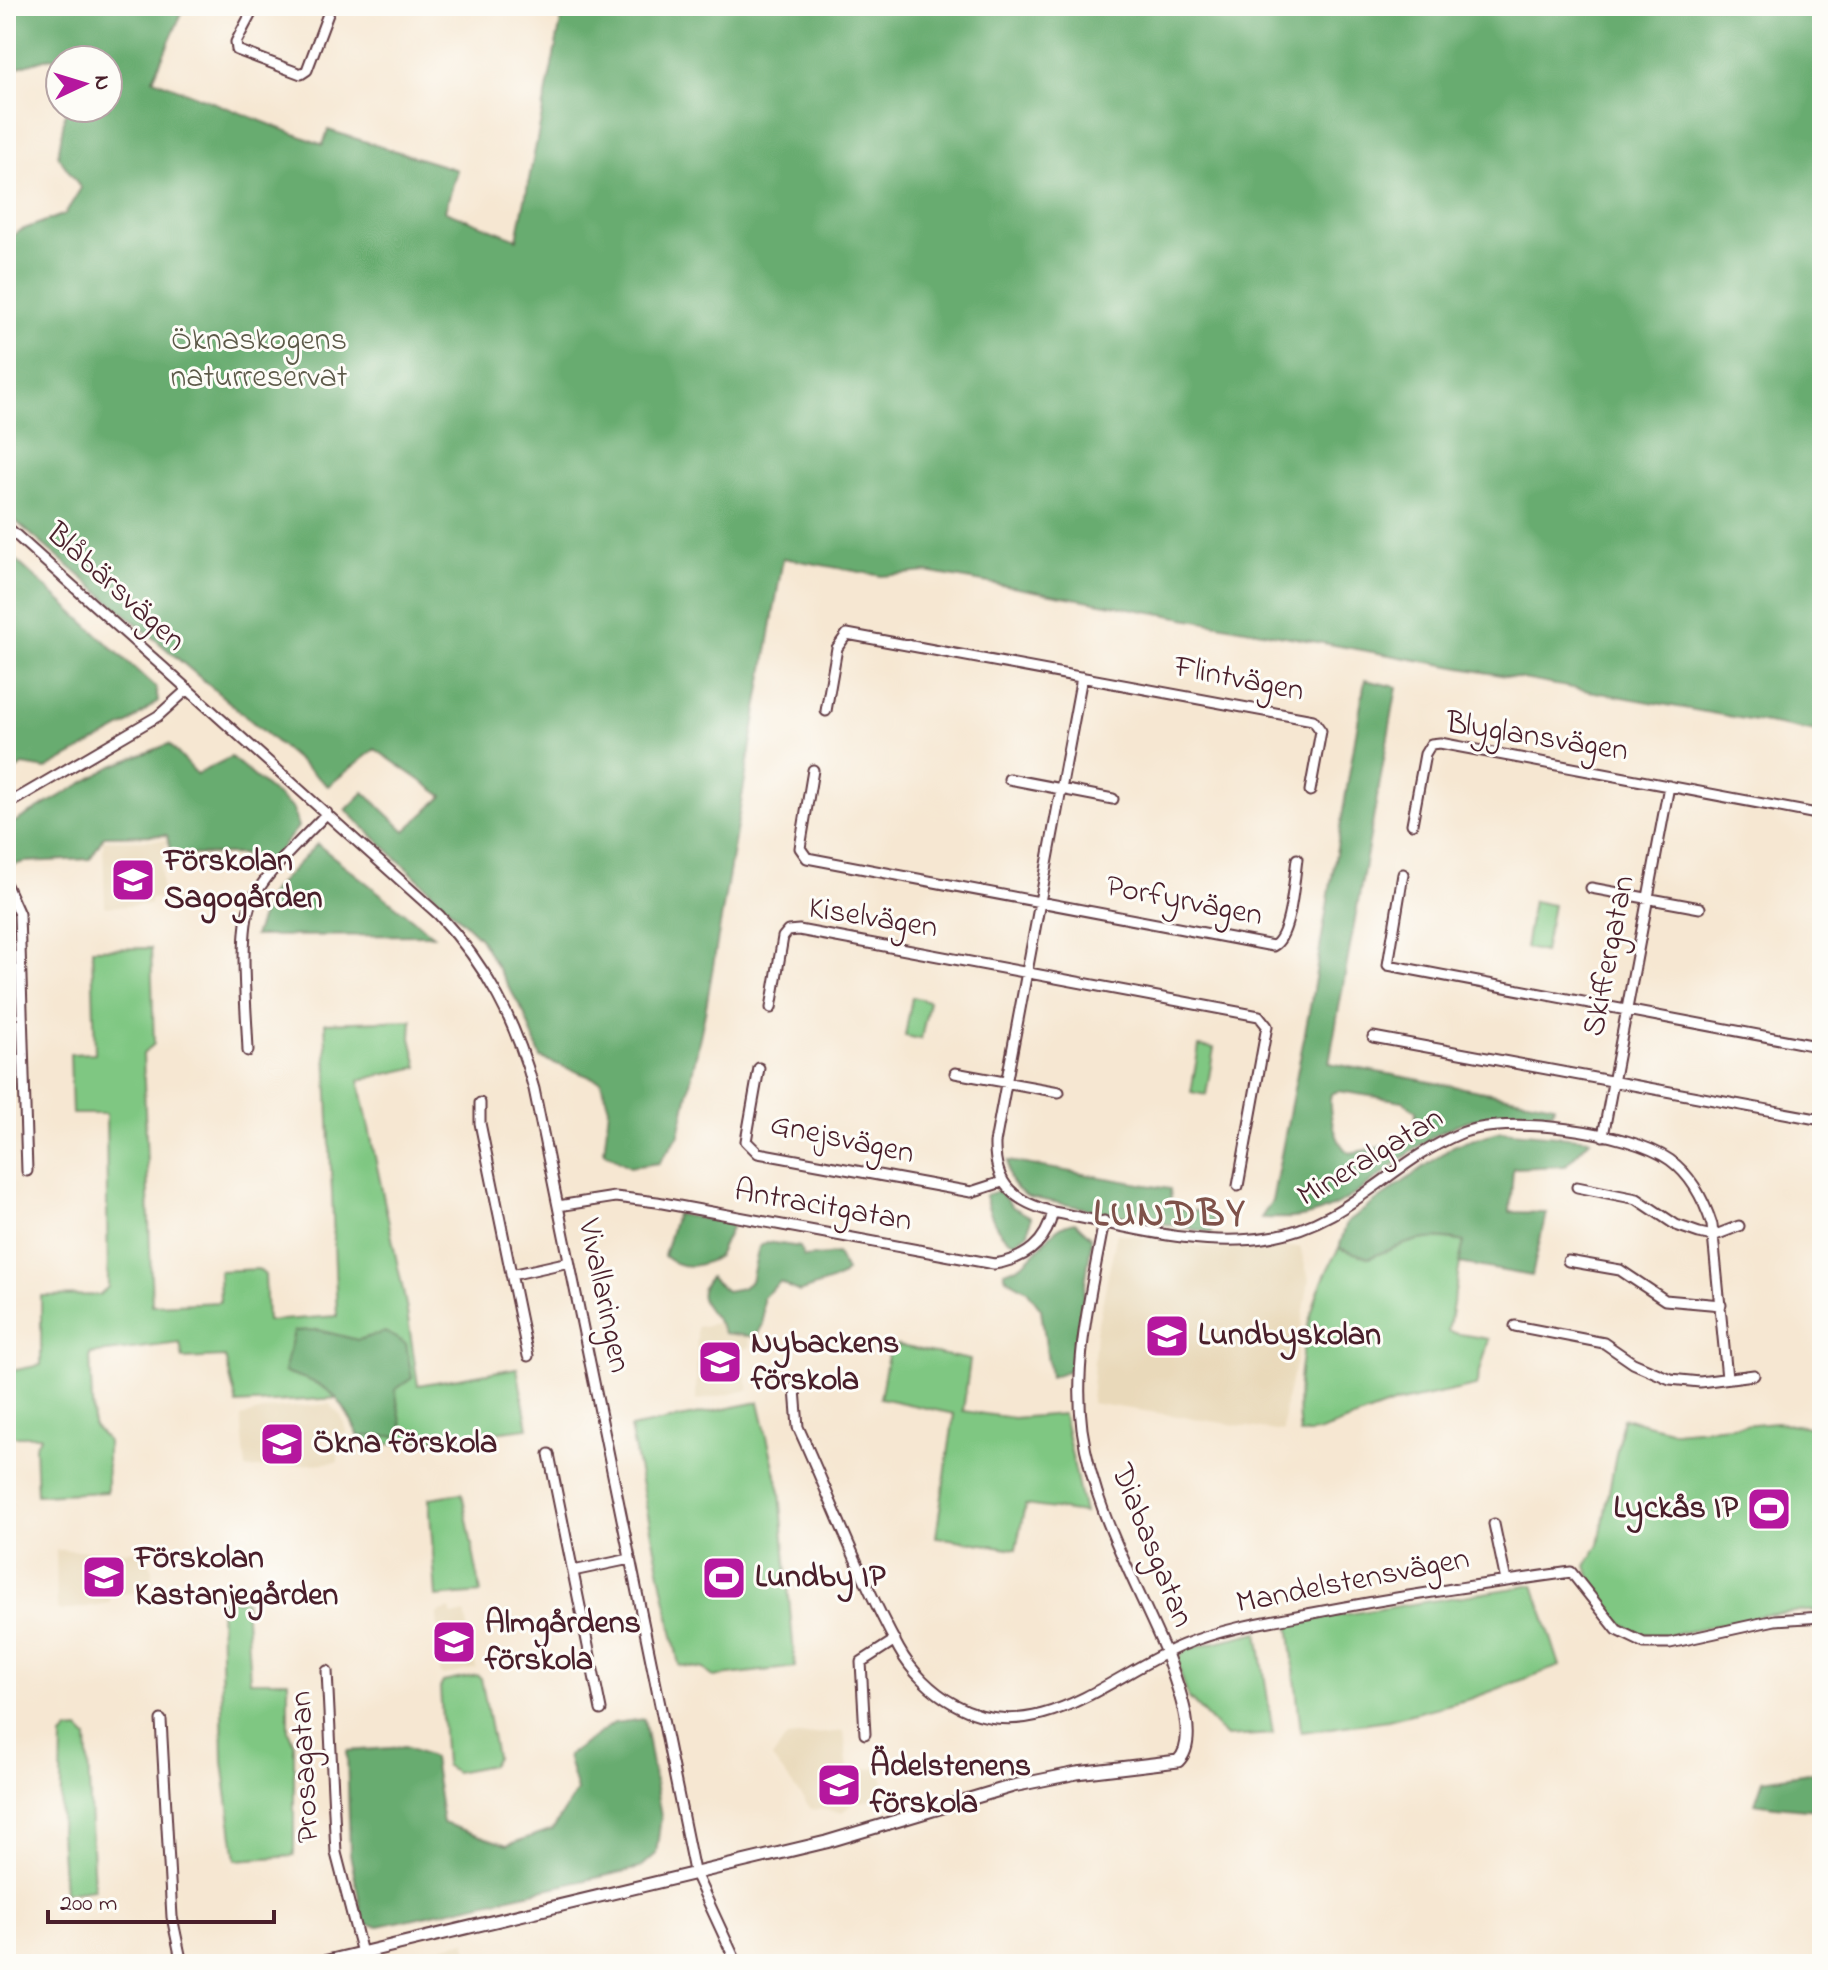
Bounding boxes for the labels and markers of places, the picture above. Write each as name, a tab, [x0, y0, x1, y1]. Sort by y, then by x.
place label: Förskolan Sagogården	[162, 839, 323, 924]
school or university icon: Förskolan Sagogården	[109, 856, 157, 904]
school or university icon: Lundbyskolan	[1143, 1312, 1191, 1360]
place label: Lundbyskolan	[1198, 1313, 1381, 1361]
place label: Nybackens förskola	[750, 1321, 899, 1405]
school or university icon: Nybackens förskola	[696, 1338, 744, 1386]
school or university icon: Ökna förskola	[258, 1420, 306, 1468]
place label: Ökna förskola	[313, 1421, 497, 1468]
sports icon: Lyckås IP	[1745, 1485, 1793, 1533]
place label: Lyckås IP	[1613, 1486, 1738, 1534]
place label: Förskolan Kastanjegården	[133, 1536, 339, 1621]
school or university icon: Förskolan Kastanjegården	[80, 1553, 128, 1601]
sports icon: Lundby IP	[700, 1554, 748, 1602]
place label: Lundby IP	[755, 1555, 886, 1603]
place label: Almgårdens förskola	[484, 1601, 641, 1685]
school or university icon: Almgårdens förskola	[430, 1618, 478, 1666]
place label: Ädelstenens förskola	[869, 1744, 1031, 1828]
school or university icon: Ädelstenens förskola	[815, 1761, 863, 1809]

